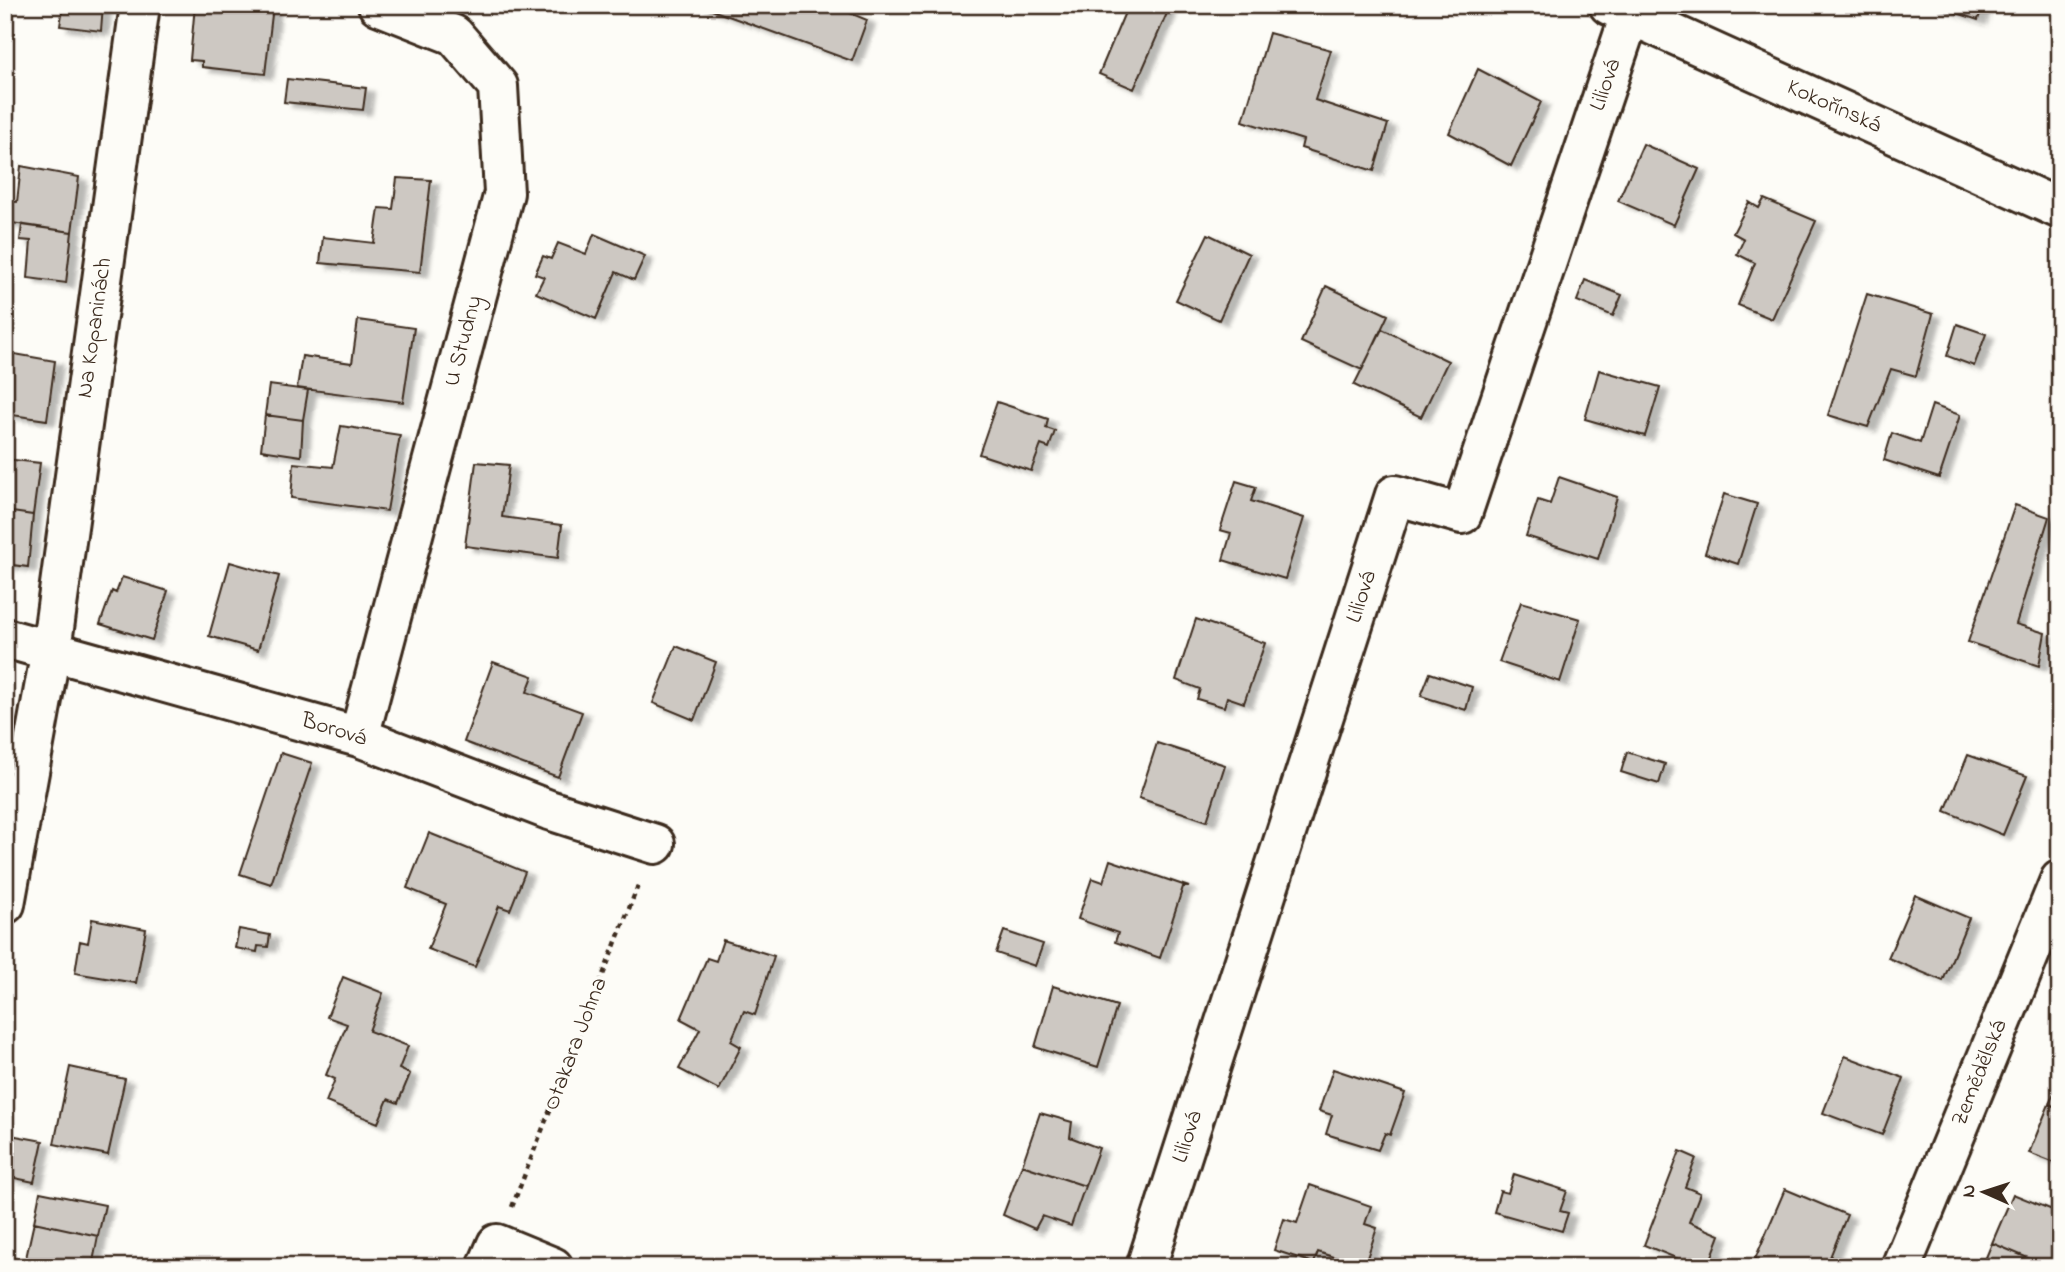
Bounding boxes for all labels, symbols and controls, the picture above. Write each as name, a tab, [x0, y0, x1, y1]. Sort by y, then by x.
street label: Liliová	[1582, 54, 1630, 115]
street label: Kokořínská	[1781, 71, 1887, 143]
street label: Na Kopaninách	[69, 256, 121, 400]
street label: U Studny	[436, 292, 494, 391]
street label: Liliová	[1338, 566, 1386, 627]
street label: Borová	[296, 704, 371, 756]
street label: Otakara Johna	[535, 973, 617, 1115]
street label: Zemědělská	[1944, 1015, 2016, 1131]
street label: Liliová	[1164, 1106, 1212, 1167]
north arrow	[1950, 1156, 2020, 1226]
text: N	[1956, 1184, 1983, 1198]

